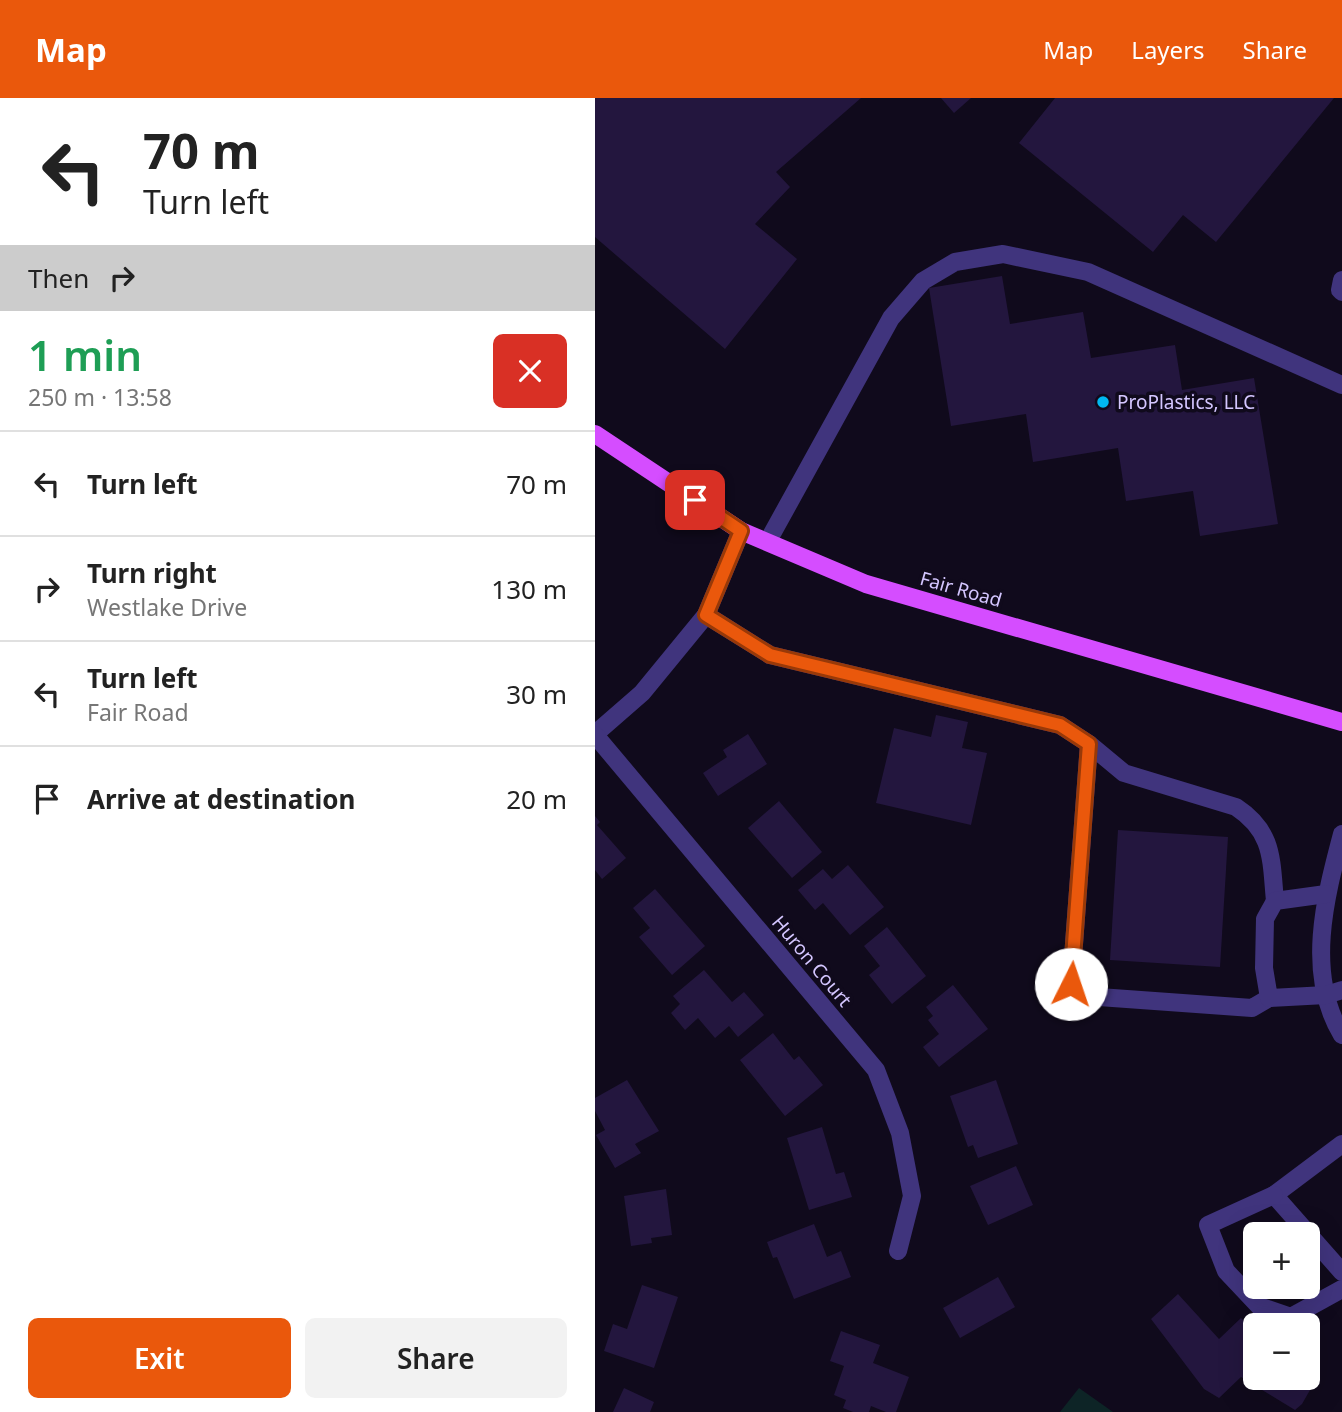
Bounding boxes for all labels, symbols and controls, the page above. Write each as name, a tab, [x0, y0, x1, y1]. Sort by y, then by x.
text: Map	[35, 27, 107, 72]
text: Map	[1043, 33, 1093, 66]
text: Layers	[1131, 33, 1205, 66]
text: Share	[1243, 33, 1307, 66]
text: 70 m	[143, 117, 260, 183]
icon: left	[28, 126, 119, 217]
text: Turn left	[143, 180, 269, 223]
icon: right	[103, 259, 141, 297]
text: Then	[28, 260, 89, 296]
text: 1 min	[28, 326, 142, 383]
button: close	[493, 334, 567, 408]
text: 250 m · 13:58	[28, 381, 172, 413]
place label: ProPlastics, LLC	[1117, 389, 1255, 415]
marker: ProPlastics, LLC	[1095, 394, 1111, 410]
icon: left	[28, 465, 66, 503]
text: Turn left	[87, 466, 198, 502]
text: 70 m	[506, 466, 567, 502]
pin	[665, 470, 725, 530]
icon: arrive	[676, 481, 714, 519]
text: Turn right	[87, 555, 217, 591]
street label: Fair Road	[917, 565, 1005, 613]
icon: right	[28, 570, 66, 608]
text: 130 m	[491, 571, 567, 607]
text: Westlake Drive	[87, 591, 247, 623]
text: Turn left	[87, 660, 198, 696]
icon: left	[28, 675, 66, 713]
text: 30 m	[506, 676, 567, 712]
text: Fair Road	[87, 696, 189, 728]
icon: arrive	[28, 780, 66, 818]
text: Arrive at destination	[87, 781, 356, 817]
text: 20 m	[506, 781, 567, 817]
street label: Huron Court	[766, 910, 858, 1012]
position arrow	[1034, 947, 1108, 1021]
map controls	[1243, 1222, 1320, 1390]
button: +	[1243, 1222, 1320, 1299]
button: −	[1243, 1313, 1320, 1390]
button: Exit	[28, 1318, 291, 1398]
button: Share	[305, 1318, 567, 1398]

